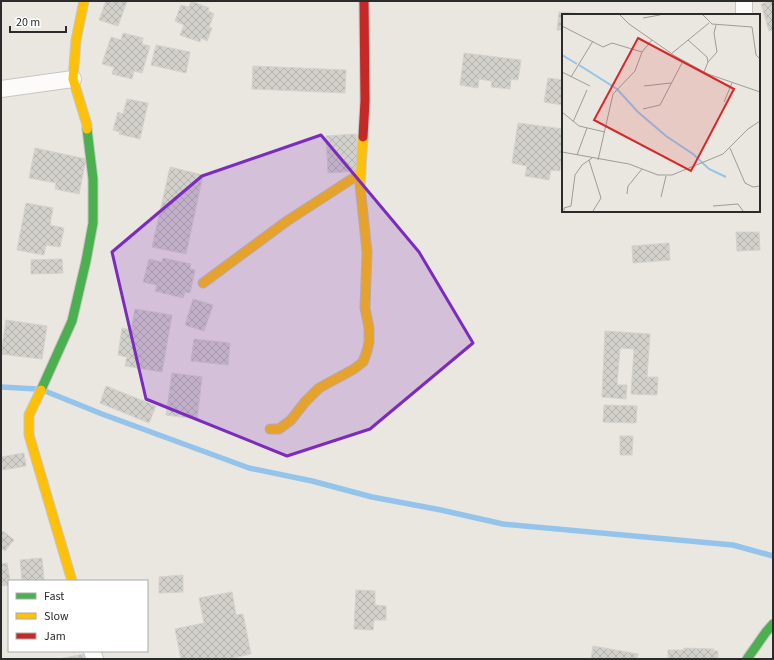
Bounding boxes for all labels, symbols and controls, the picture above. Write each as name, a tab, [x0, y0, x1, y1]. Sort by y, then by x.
scale bar	[10, 8, 66, 34]
text: 20 m	[16, 14, 40, 31]
inset map	[562, 14, 760, 212]
legend	[8, 580, 148, 652]
text: Fast	[44, 588, 64, 605]
text: Slow	[44, 608, 69, 625]
text: Jam	[44, 628, 66, 645]

